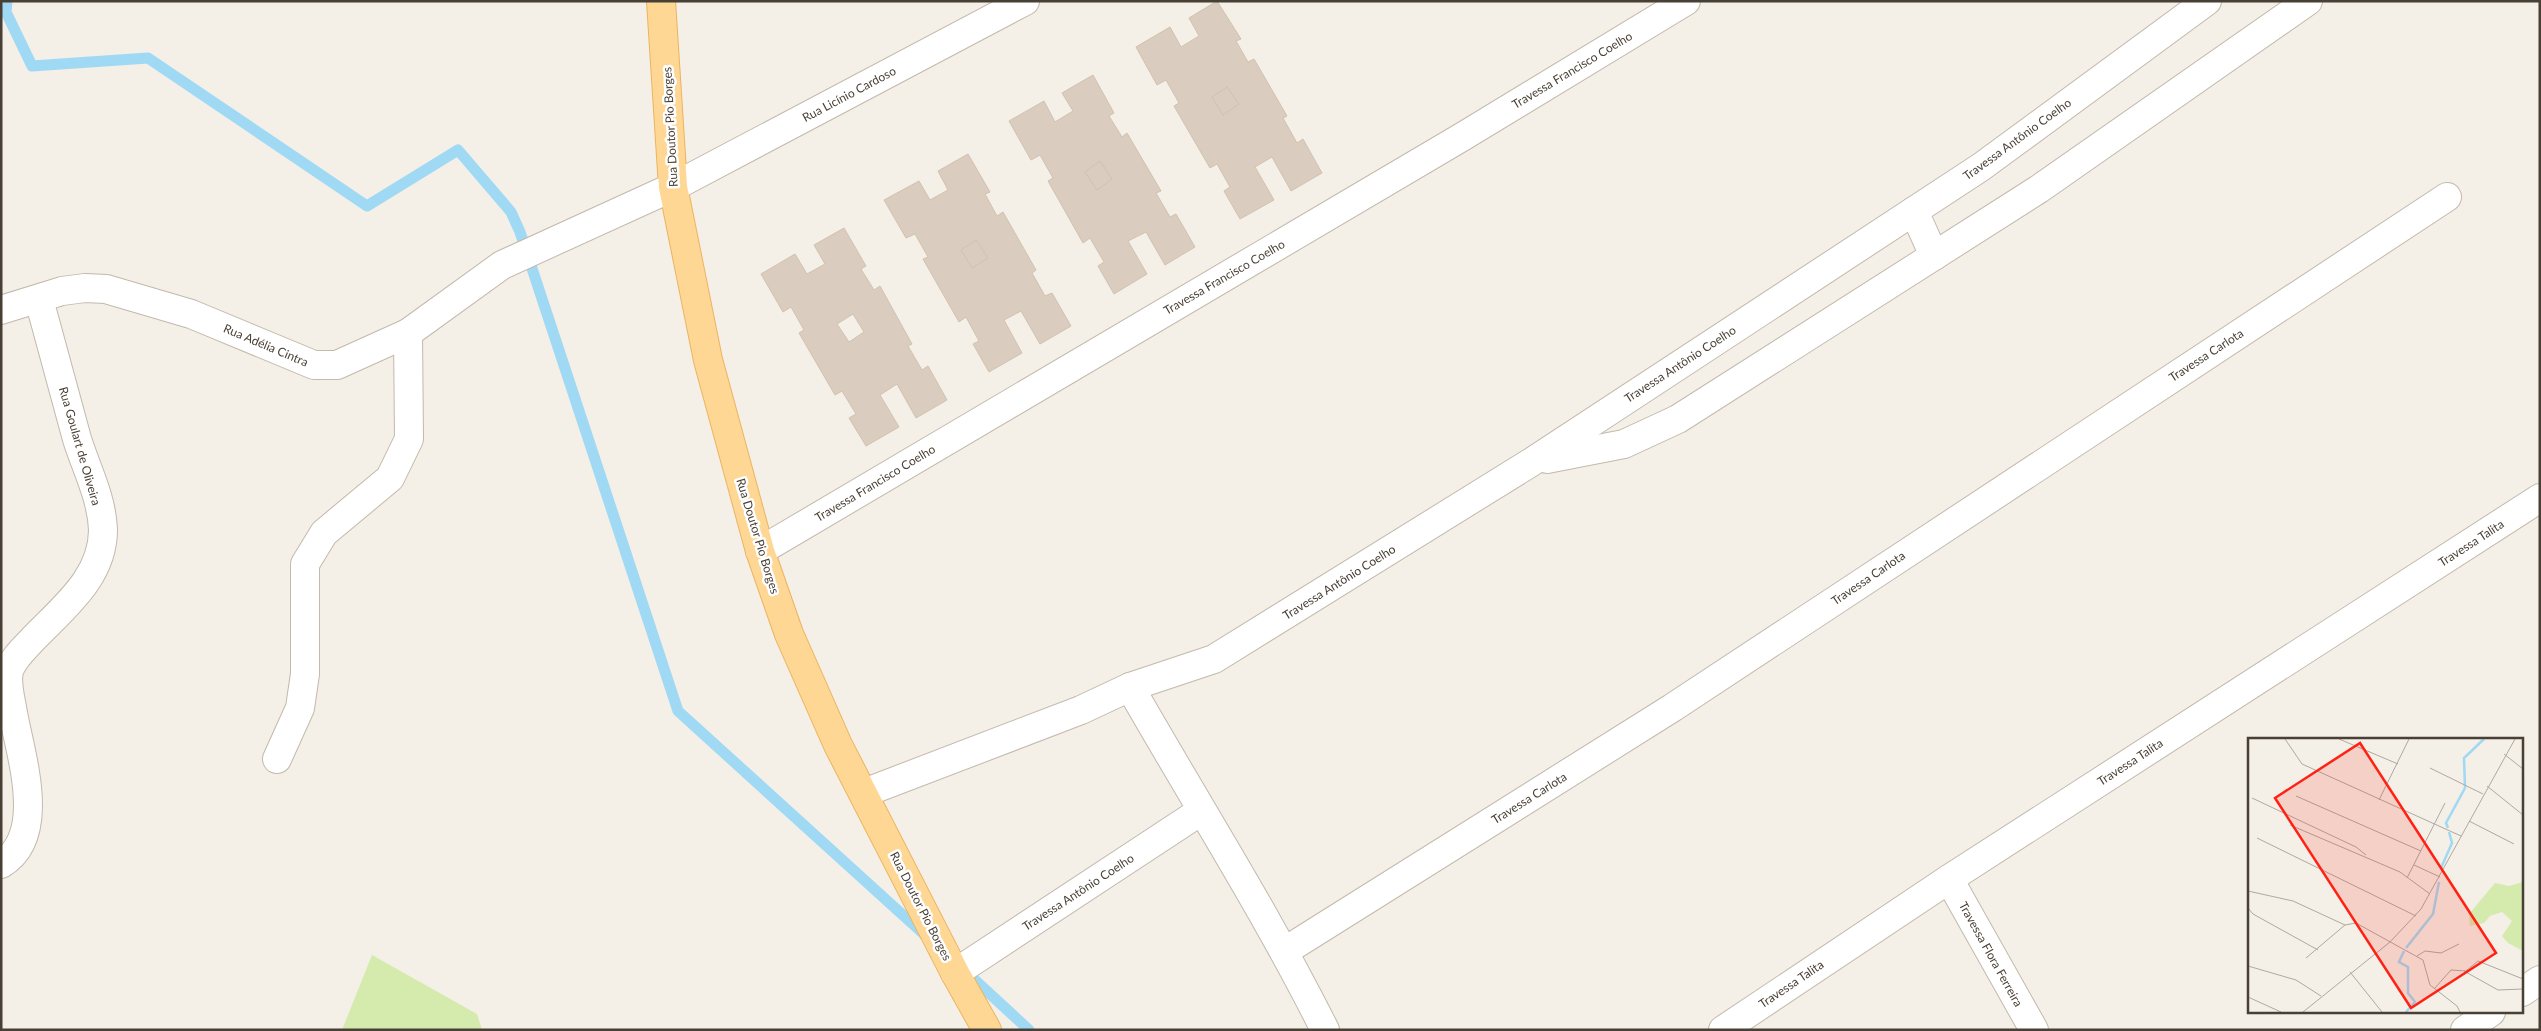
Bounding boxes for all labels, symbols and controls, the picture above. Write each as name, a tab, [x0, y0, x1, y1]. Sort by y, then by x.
street label: Travessa Francisco Coelho	[1509, 28, 1635, 112]
street label: Rua Licínio Cardoso	[800, 63, 898, 125]
street label: Rua Doutor Pio Borges	[659, 67, 681, 187]
street label: Travessa Antônio Coelho	[1960, 95, 2074, 183]
street label: Travessa Francisco Coelho	[1161, 236, 1287, 318]
street label: Rua Adélia Cintra	[221, 320, 311, 370]
street label: Travessa Antônio Coelho	[1621, 322, 1739, 406]
street label: Travessa Carlota	[2166, 325, 2246, 385]
street label: Rua Goulart de Oliveira	[56, 385, 104, 507]
street label: Travessa Francisco Coelho	[812, 441, 938, 525]
street label: Rua Doutor Pio Borges	[733, 476, 783, 596]
street label: Travessa Talita	[2435, 516, 2507, 570]
street label: Travessa Antônio Coelho	[1280, 541, 1398, 623]
street label: Travessa Carlota	[1828, 548, 1908, 608]
street label: Travessa Talita	[2094, 735, 2166, 789]
inset map	[2248, 738, 2524, 1014]
street label: Travessa Carlota	[1489, 769, 1569, 827]
street label: Rua Doutor Pio Borges	[887, 849, 955, 963]
street label: Travessa Antônio Coelho	[1019, 850, 1137, 934]
street label: Travessa Flora Ferreira	[1956, 899, 2026, 1009]
street label: Travessa Talita	[1756, 957, 1826, 1011]

